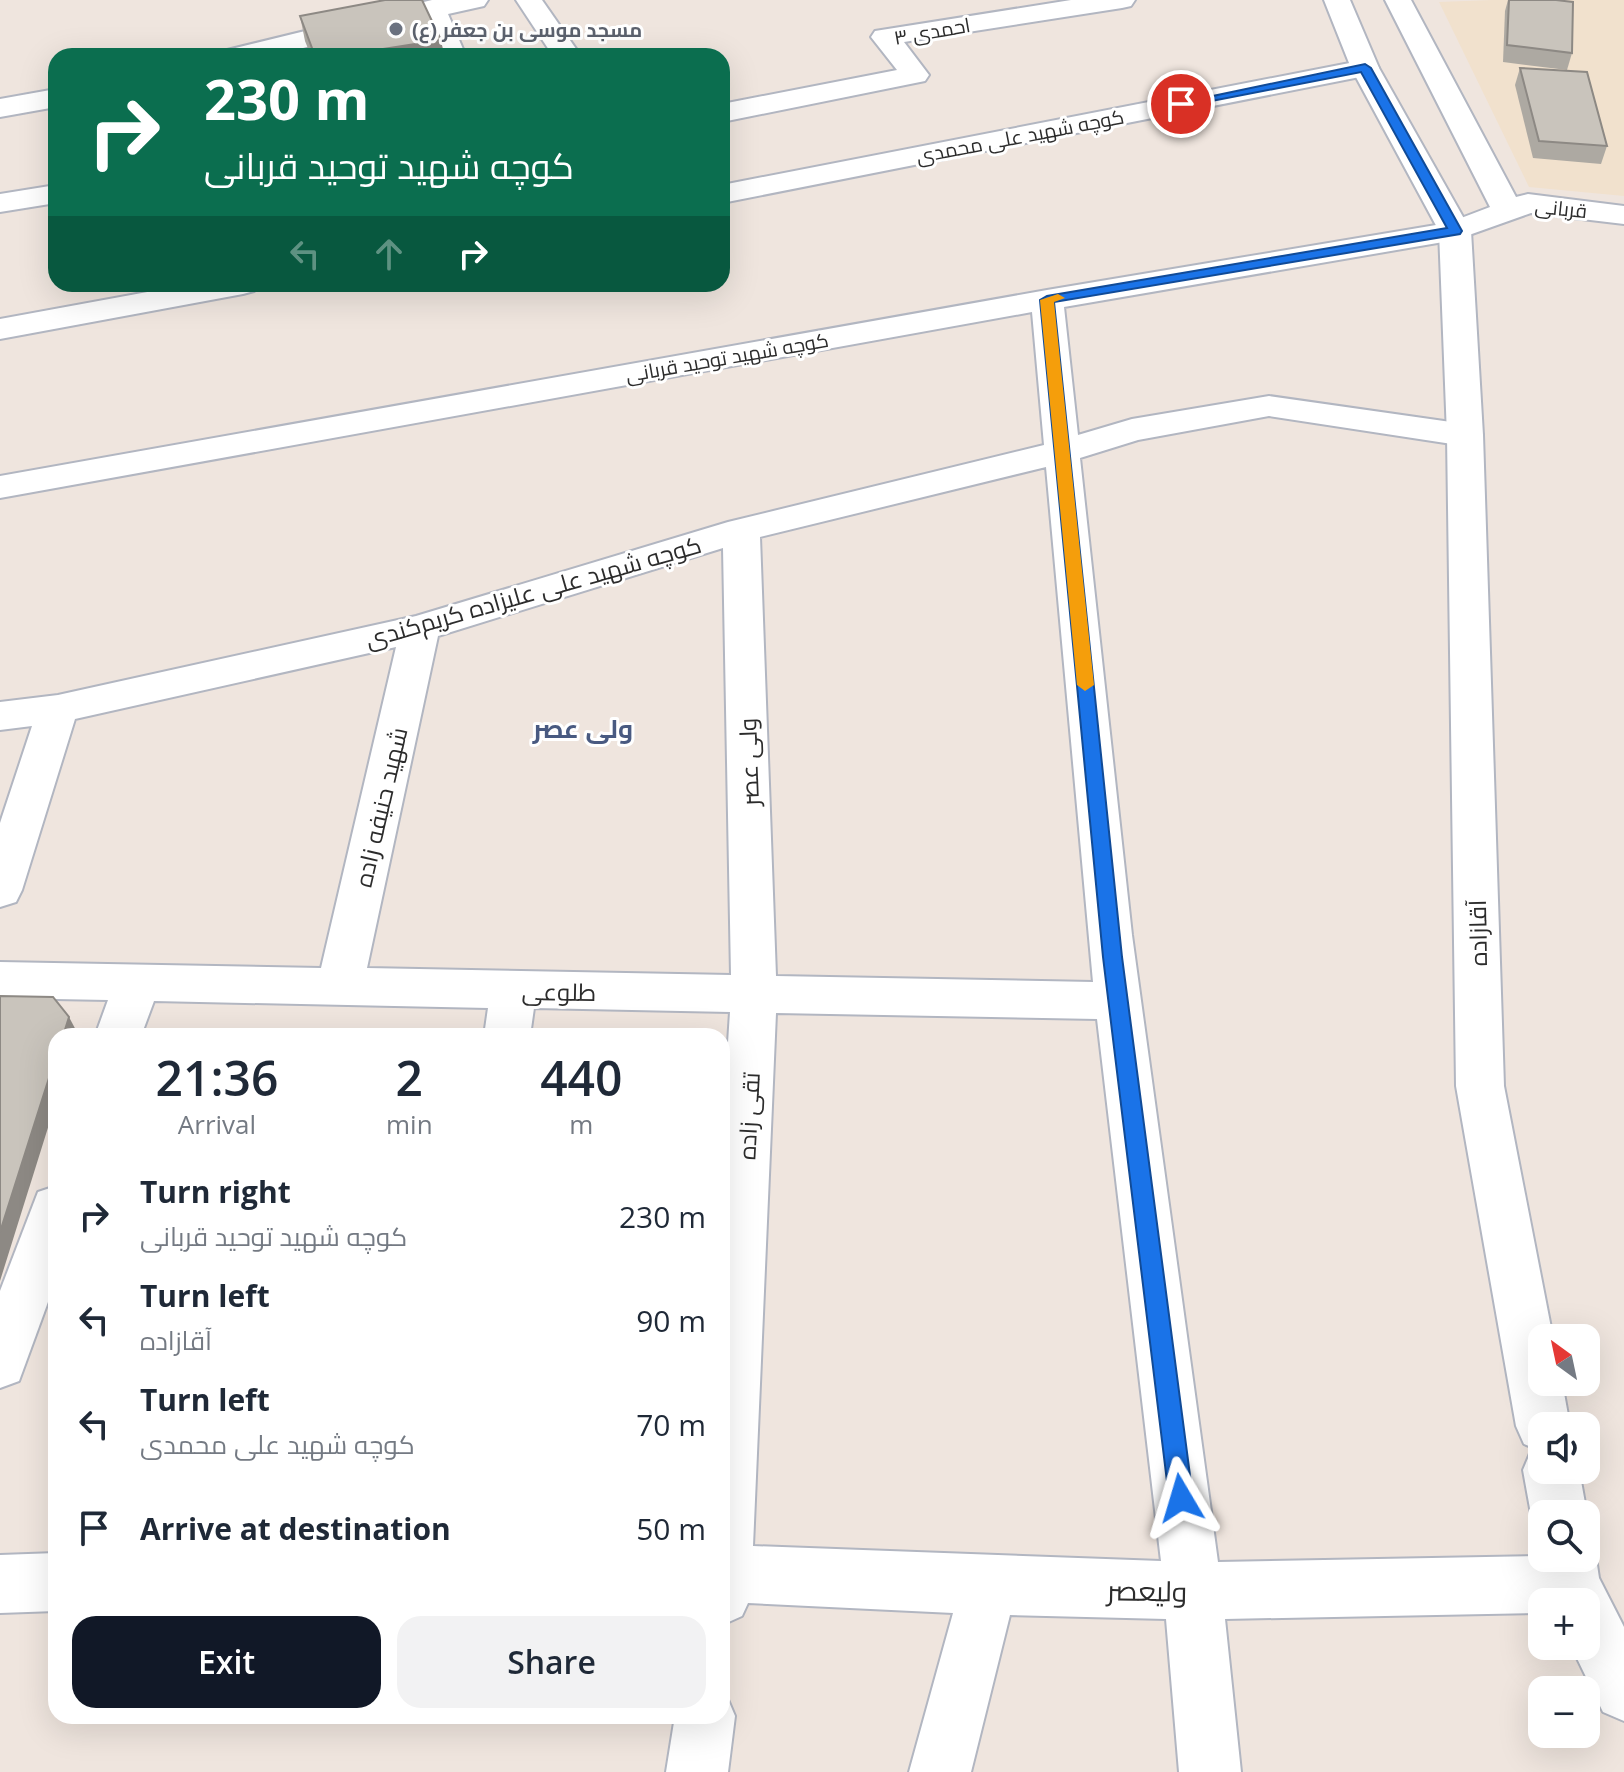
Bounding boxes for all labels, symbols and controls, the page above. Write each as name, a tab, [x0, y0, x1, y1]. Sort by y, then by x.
street label: احمدی ۳	[892, 11, 972, 51]
place label: مسجد موسی بن جعفر (ع)	[412, 16, 642, 44]
marker: مسجد موسی بن جعفر (ع)	[387, 20, 405, 38]
text: 230 m	[204, 60, 370, 136]
pin	[1147, 70, 1215, 138]
icon: right	[72, 80, 176, 184]
icon: arrive	[1159, 82, 1203, 126]
street label: کوچه شهید علی محمدی	[914, 103, 1126, 169]
text: کوچه شهید توحید قربانی	[204, 141, 574, 190]
street label: قربانی	[1534, 192, 1588, 224]
icon: left	[283, 232, 327, 276]
icon: ahead	[367, 232, 411, 276]
icon: right	[451, 232, 495, 276]
street label: کوچه شهید توحید قربانی	[623, 326, 831, 388]
street label: کوچه شهید علی علیزاده کریم‌کندی	[361, 527, 705, 656]
district label: ولی عصر	[532, 710, 633, 746]
street label: ولی عصر	[730, 717, 766, 809]
street label: شهید حنیفه زاده	[346, 724, 414, 890]
street label: آقازاده	[1460, 899, 1494, 967]
street label: طلوعی	[521, 974, 597, 1008]
text: 21:36	[156, 1045, 278, 1110]
text: 2	[396, 1045, 423, 1110]
text: 440	[540, 1045, 622, 1110]
street label: تقی زاده	[729, 1071, 767, 1161]
text: Arrival	[178, 1106, 256, 1142]
text: min	[386, 1106, 433, 1142]
text: m	[569, 1106, 593, 1142]
text: Turn right	[140, 1171, 291, 1212]
icon: right	[72, 1194, 116, 1238]
text: 230 m	[619, 1196, 706, 1237]
text: کوچه شهید توحید قربانی	[140, 1218, 407, 1254]
text: Turn left	[140, 1275, 270, 1316]
icon: left	[72, 1298, 116, 1342]
text: 90 m	[636, 1300, 706, 1341]
text: آقازاده	[140, 1322, 212, 1358]
north arrow	[1528, 1324, 1600, 1396]
map controls	[1528, 1324, 1600, 1748]
text: Turn left	[140, 1379, 270, 1420]
icon: left	[72, 1402, 116, 1446]
text: 70 m	[636, 1404, 706, 1445]
button: sound	[1528, 1412, 1600, 1484]
text: کوچه شهید علی محمدی	[140, 1426, 415, 1462]
position arrow	[1139, 1456, 1223, 1540]
button: search	[1528, 1500, 1600, 1572]
icon: arrive	[72, 1506, 116, 1550]
text: Arrive at destination	[140, 1508, 451, 1549]
text: 50 m	[636, 1508, 706, 1549]
street label: ولیعصر	[1105, 1570, 1187, 1610]
button: +	[1528, 1588, 1600, 1660]
button: Exit	[72, 1616, 381, 1708]
button: Share	[397, 1616, 706, 1708]
button: −	[1528, 1676, 1600, 1748]

